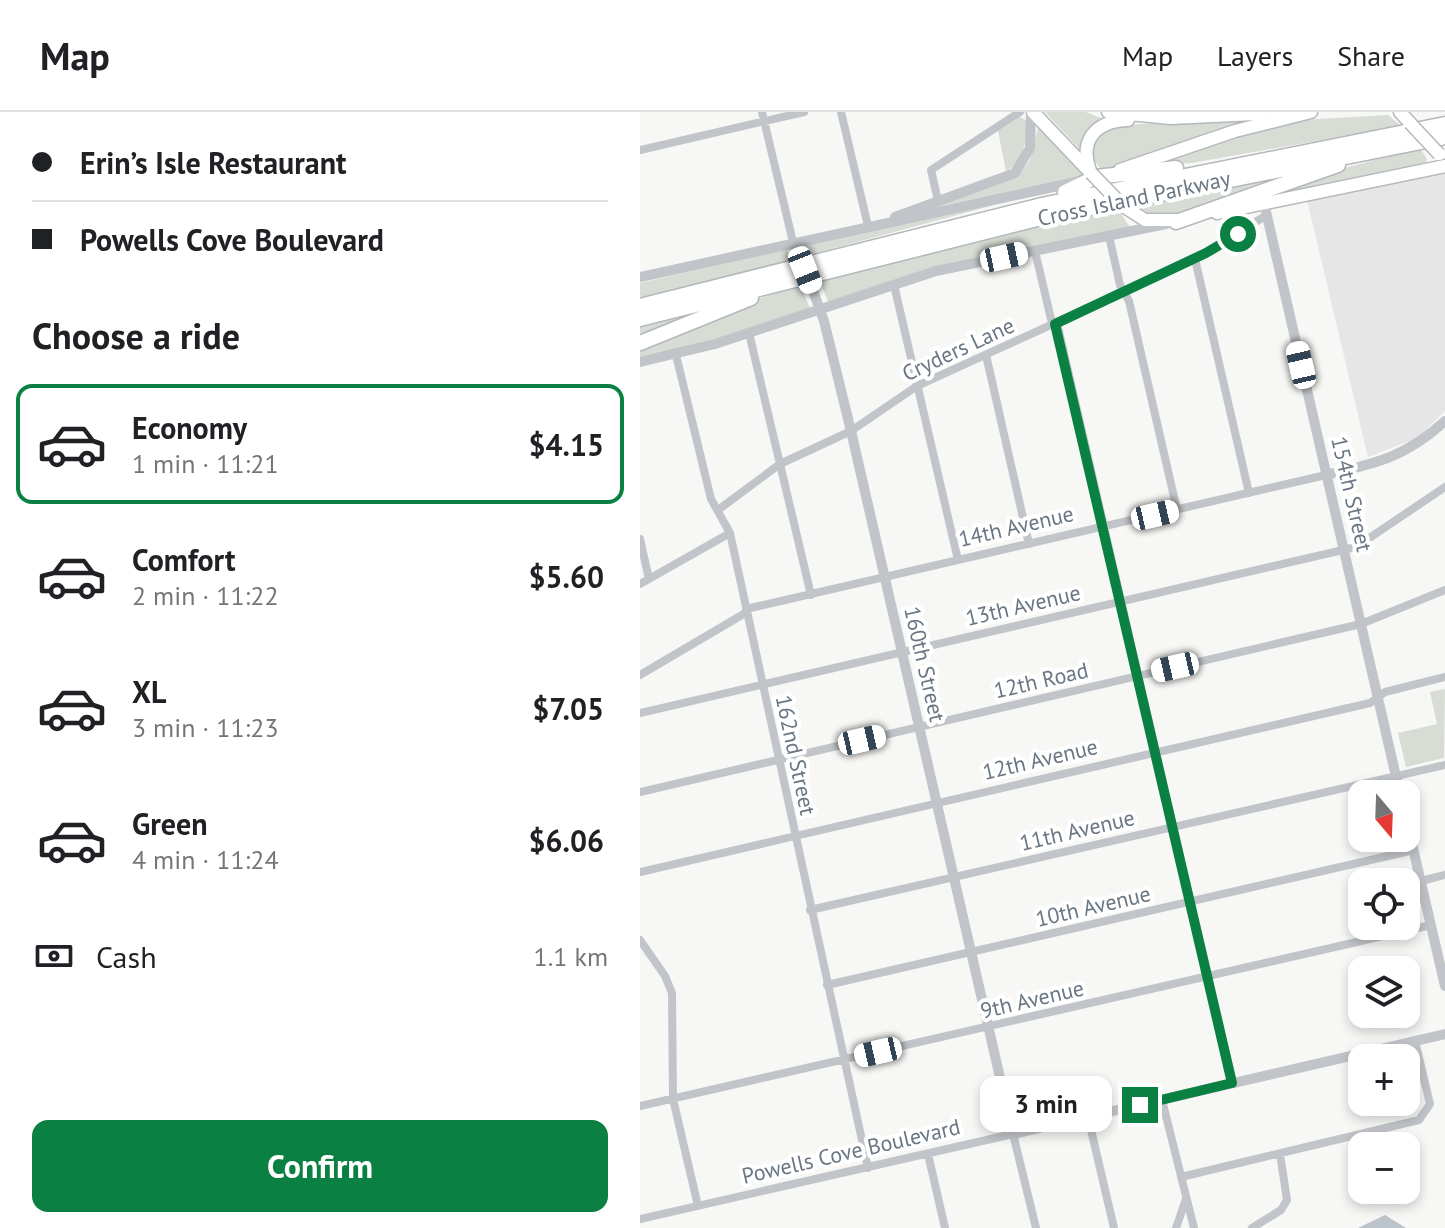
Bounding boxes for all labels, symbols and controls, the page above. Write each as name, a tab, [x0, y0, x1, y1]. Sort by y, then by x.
text: Map	[40, 31, 110, 80]
text: Map	[1122, 37, 1173, 74]
text: Layers	[1217, 37, 1293, 74]
text: Share	[1337, 37, 1405, 74]
text: Erin’s Isle Restaurant	[80, 143, 346, 182]
street label: Cross Island Parkway	[1035, 164, 1234, 232]
route start	[1220, 216, 1256, 252]
text: Powells Cove Boulevard	[80, 220, 384, 259]
car	[978, 240, 1030, 274]
car	[785, 243, 825, 297]
street label: Cryders Lane	[897, 311, 1019, 387]
text: Choose a ride	[32, 312, 240, 359]
car	[1284, 339, 1318, 391]
icon: car	[36, 408, 108, 480]
text: Economy	[132, 408, 247, 447]
text: $4.15	[529, 425, 604, 464]
street label: 154th Street	[1325, 434, 1379, 555]
text: 1 min · 11:21	[132, 447, 279, 480]
car	[1129, 498, 1181, 532]
street label: 14th Avenue	[956, 499, 1076, 553]
icon: car	[36, 540, 108, 612]
text: Comfort	[132, 540, 235, 579]
text: $5.60	[529, 557, 604, 596]
street label: 13th Avenue	[963, 578, 1083, 632]
text: 2 min · 11:22	[132, 579, 279, 612]
street label: 160th Street	[898, 604, 952, 725]
car	[1149, 650, 1201, 684]
street label: 12th Road	[991, 656, 1091, 704]
icon: car	[36, 672, 108, 744]
text: XL	[132, 672, 166, 711]
text: $7.05	[532, 689, 604, 728]
street label: 162nd Street	[770, 692, 822, 818]
text: 3 min · 11:23	[132, 711, 279, 744]
car	[836, 723, 888, 757]
street label: 12th Avenue	[980, 732, 1100, 786]
north arrow	[1348, 780, 1420, 852]
map controls	[1348, 780, 1420, 1204]
street label: 11th Avenue	[1017, 803, 1137, 857]
icon: car	[36, 804, 108, 876]
text: Green	[132, 804, 207, 843]
text: $6.06	[529, 821, 604, 860]
text: 4 min · 11:24	[132, 843, 279, 876]
button: locate	[1348, 868, 1420, 940]
street label: 10th Avenue	[1033, 879, 1153, 933]
icon: cash	[32, 934, 76, 978]
text: Cash	[96, 937, 157, 976]
text: 1.1 km	[534, 940, 608, 973]
button: layers	[1348, 956, 1420, 1028]
street label: 9th Avenue	[978, 974, 1086, 1024]
car	[852, 1035, 904, 1069]
button: +	[1348, 1044, 1420, 1116]
callout: 3 min	[980, 1077, 1112, 1133]
text: 3 min	[1014, 1087, 1078, 1120]
route end	[1122, 1087, 1158, 1123]
street label: Powells Cove Boulevard	[739, 1112, 963, 1190]
button: Confirm	[32, 1120, 608, 1212]
button: −	[1348, 1132, 1420, 1204]

